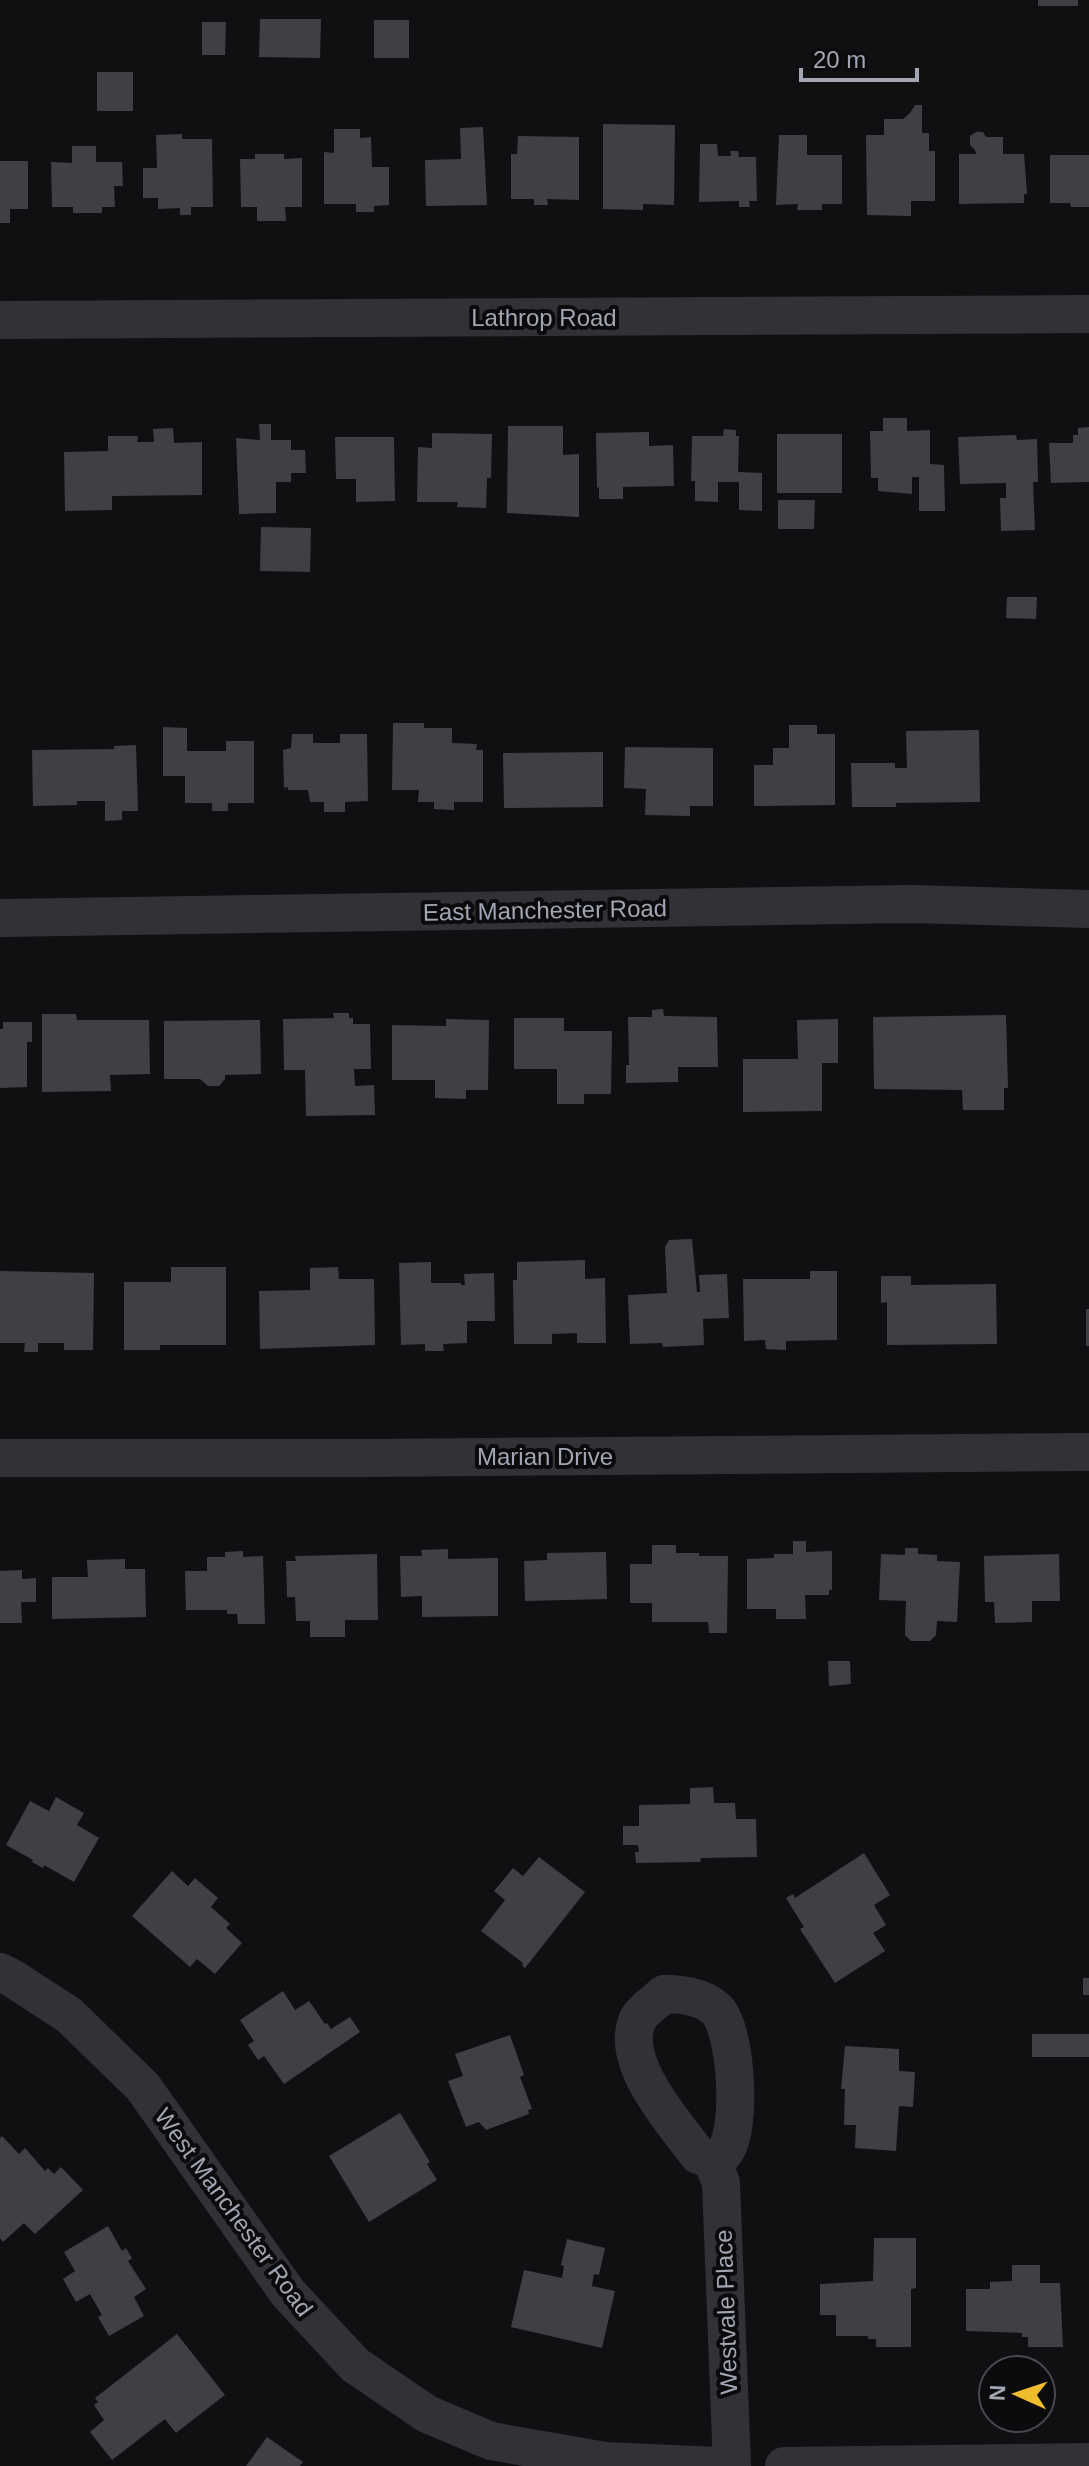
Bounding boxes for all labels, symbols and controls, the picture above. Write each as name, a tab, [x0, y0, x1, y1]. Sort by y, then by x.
scale bar	[801, 32, 917, 82]
text: 20 m	[813, 46, 866, 73]
street label: Lathrop Road	[471, 304, 617, 331]
street label: East Manchester Road	[423, 894, 667, 926]
street label: Marian Drive	[477, 1443, 613, 1470]
street label: West Manchester Road	[150, 2103, 318, 2321]
street label: Westvale Place	[710, 2229, 742, 2395]
north arrow	[977, 2354, 1057, 2434]
text: N	[985, 2384, 1010, 2402]

